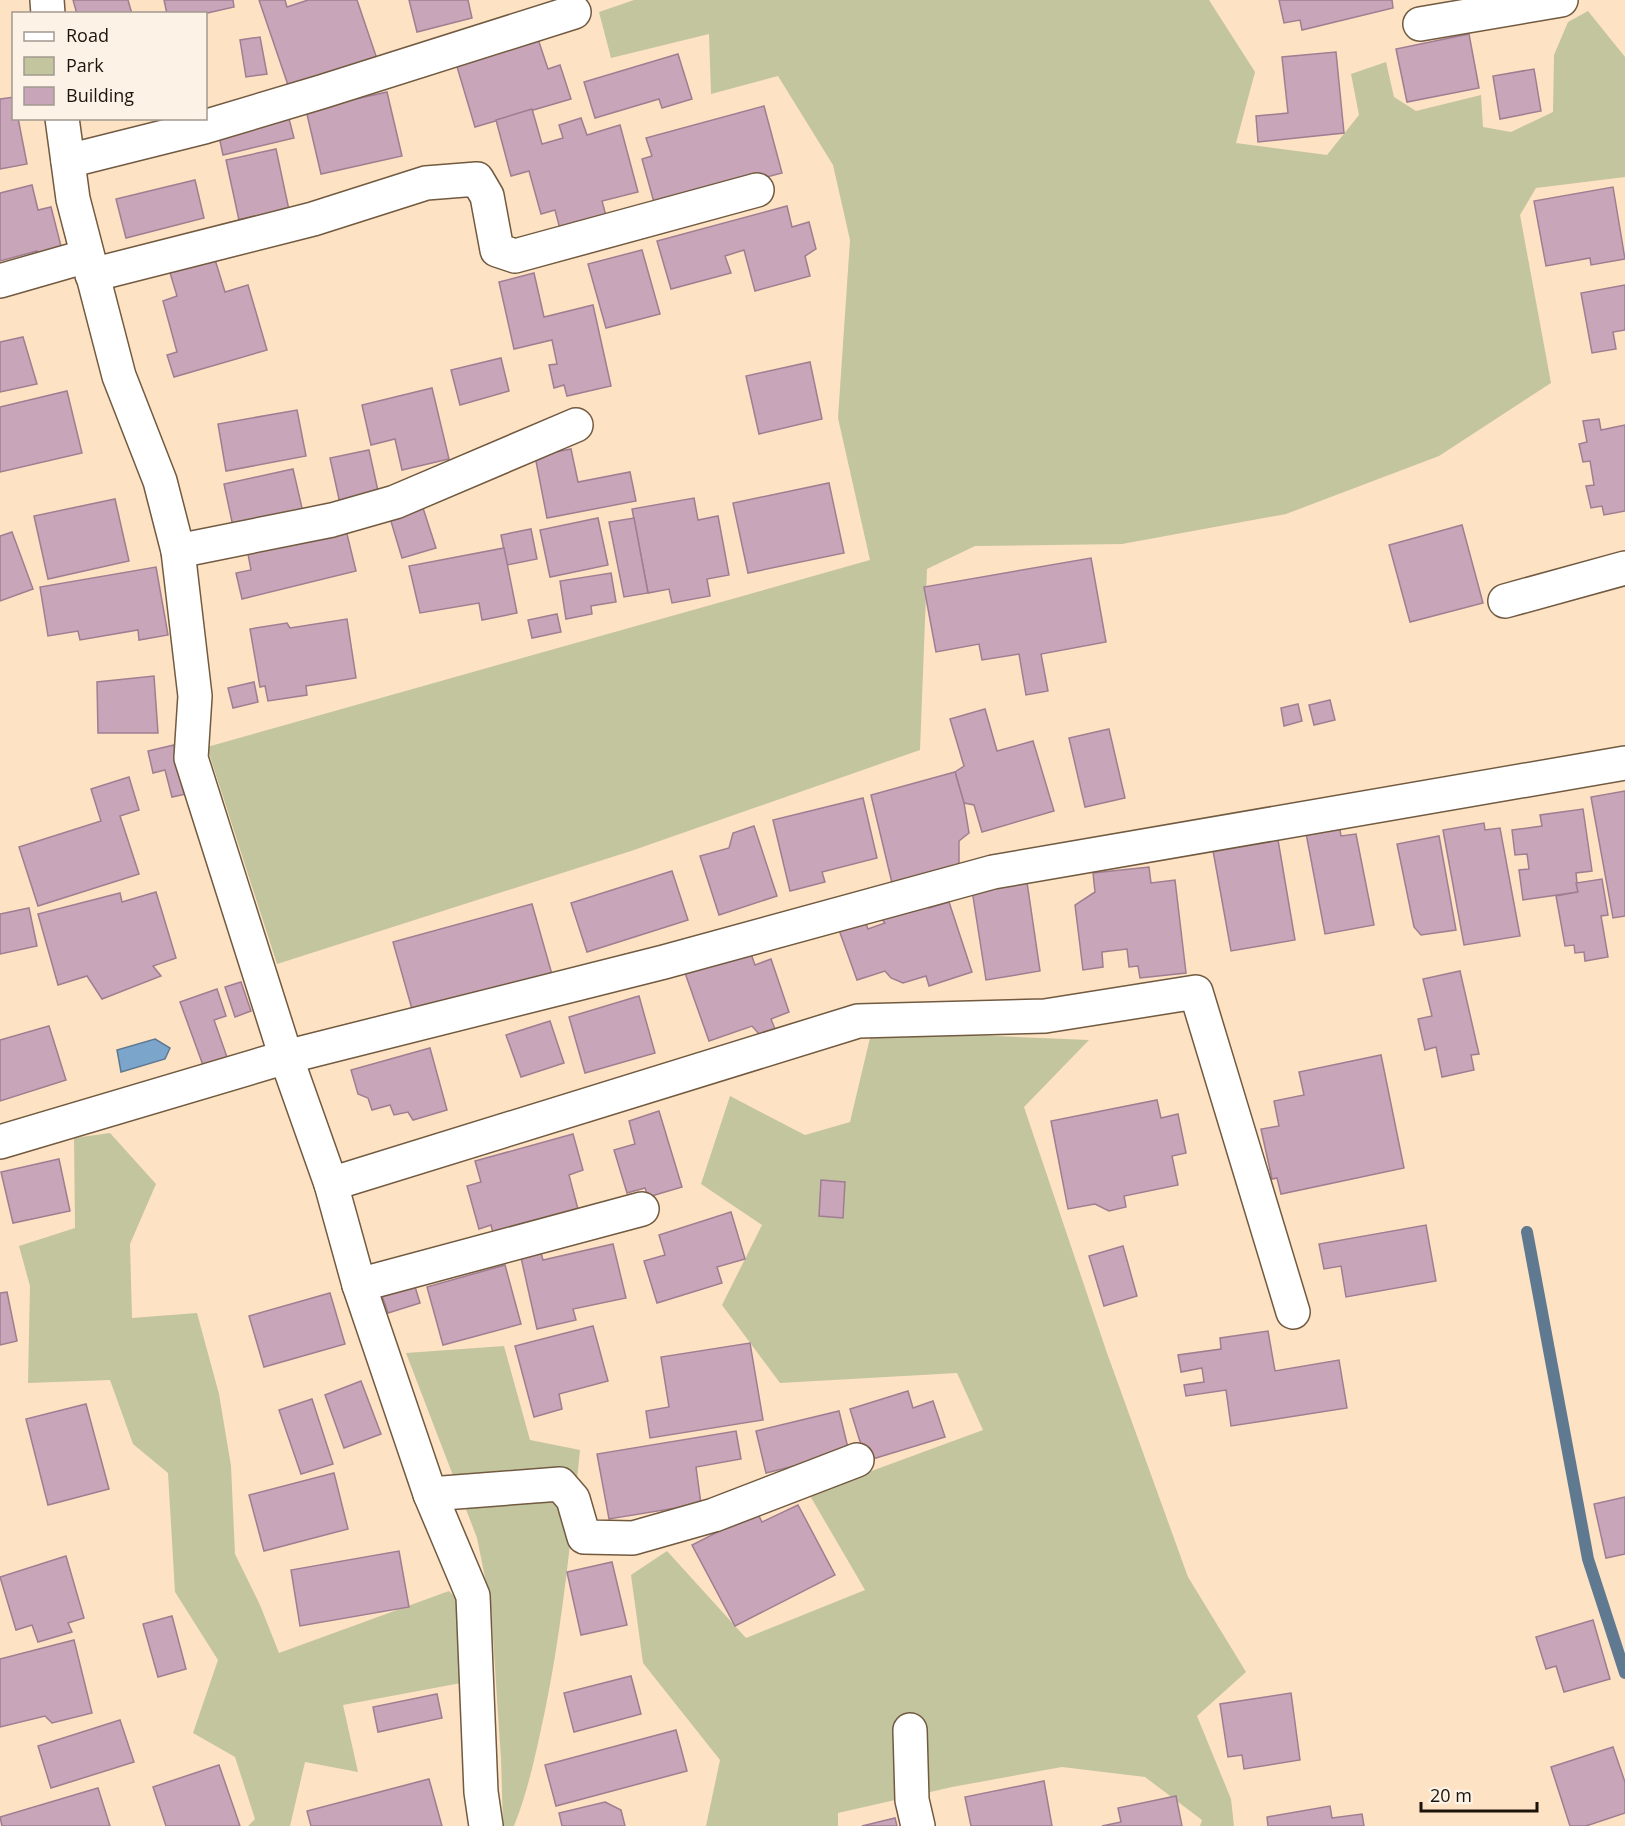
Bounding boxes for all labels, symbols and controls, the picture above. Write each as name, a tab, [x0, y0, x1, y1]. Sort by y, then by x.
legend	[12, 12, 207, 120]
text: Road	[66, 23, 109, 47]
text: Park	[66, 53, 104, 77]
text: Building	[66, 83, 134, 107]
scale bar	[1421, 1775, 1536, 1813]
text: 20 m	[1430, 1783, 1472, 1807]

